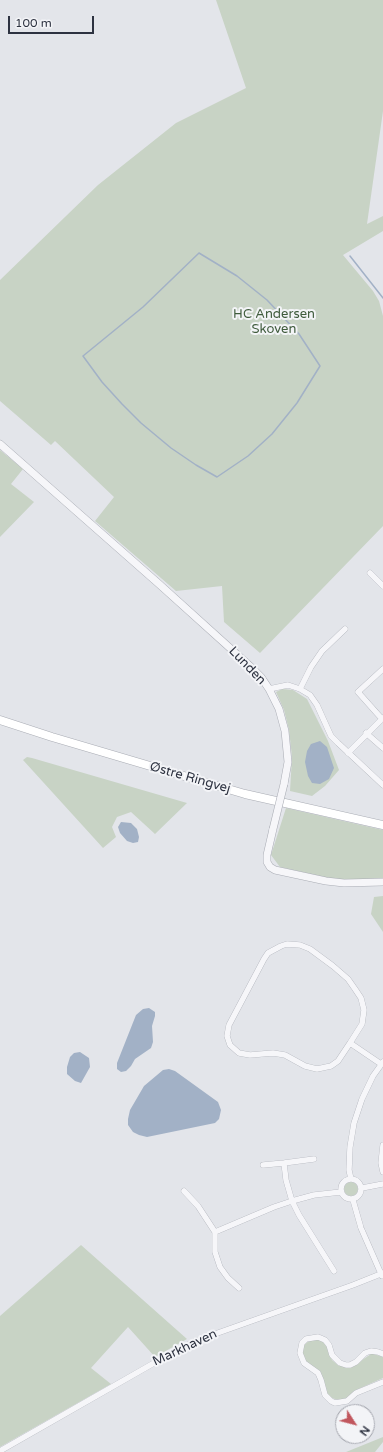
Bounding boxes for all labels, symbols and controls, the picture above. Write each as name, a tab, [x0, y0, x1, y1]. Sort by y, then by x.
scale bar	[10, 8, 96, 34]
text: 100 m	[15, 16, 52, 30]
park label: HC Andersen Skoven	[233, 307, 315, 338]
street label: Lunden	[225, 644, 269, 688]
street label: Østre Ringvej	[148, 759, 232, 797]
street label: Markhaven	[150, 1326, 220, 1370]
north arrow	[335, 1404, 375, 1444]
text: N	[356, 1423, 372, 1438]

